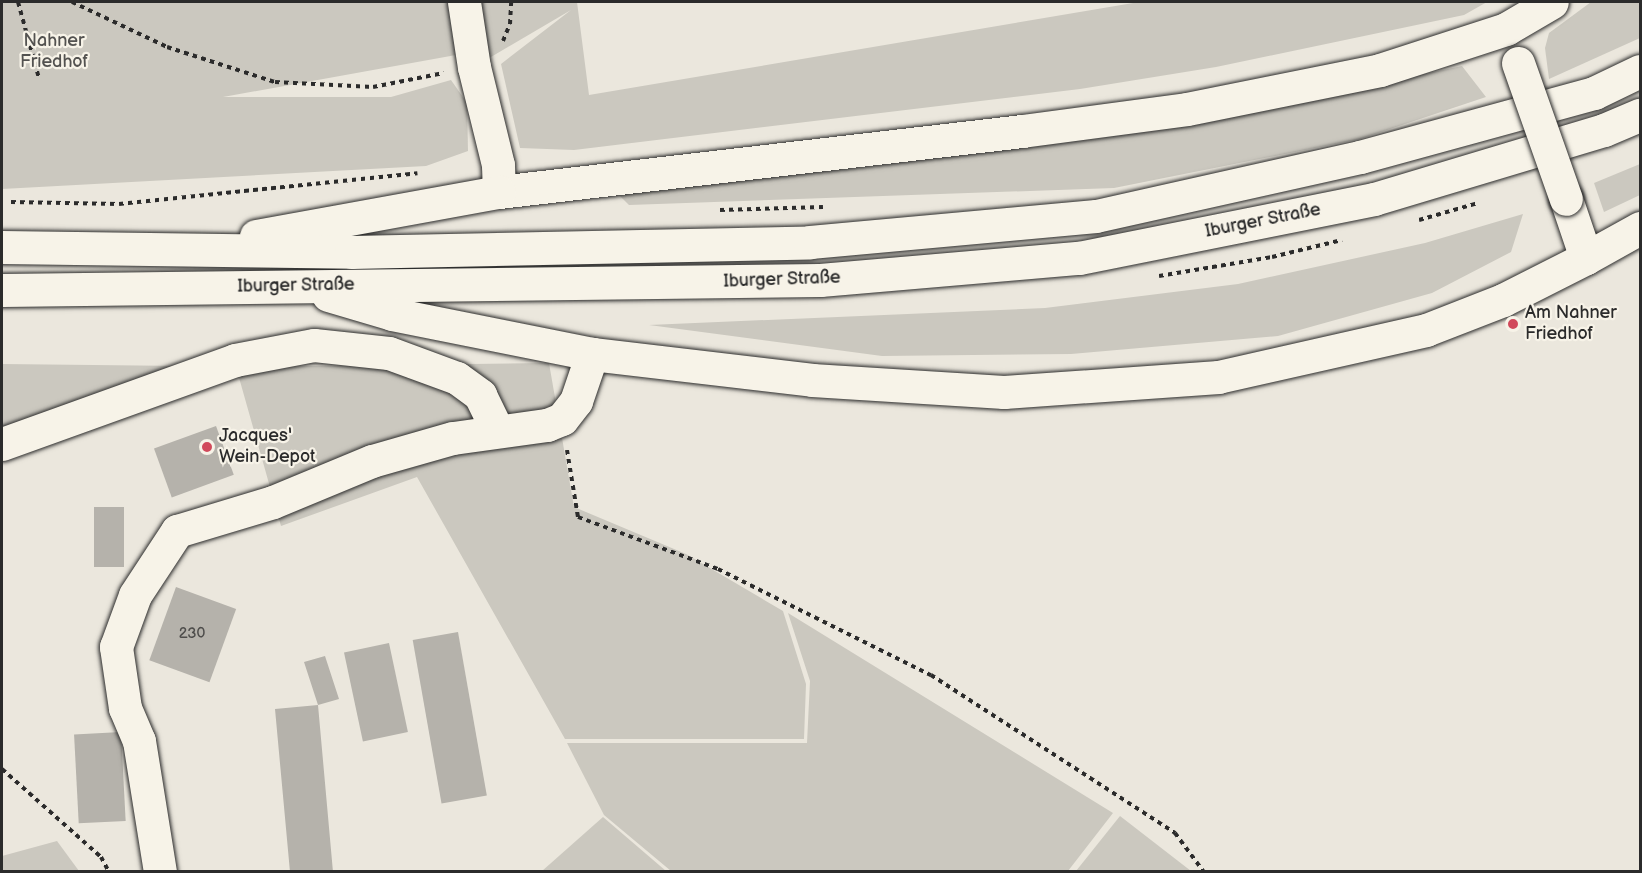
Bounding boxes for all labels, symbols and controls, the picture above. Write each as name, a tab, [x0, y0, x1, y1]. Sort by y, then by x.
park label: Nahner Friedhof	[20, 31, 88, 74]
street label: Iburger Straße	[1203, 199, 1323, 243]
street label: Iburger Straße	[723, 267, 841, 293]
street label: Iburger Straße	[237, 274, 355, 298]
place label: Am Nahner Friedhof	[1525, 303, 1617, 346]
marker: Am Nahner Friedhof	[1506, 317, 1520, 331]
place label: Jacques' Wein-Depot	[219, 426, 316, 468]
marker: Jacques' Wein-Depot	[200, 440, 214, 454]
house number: 230	[179, 625, 205, 643]

